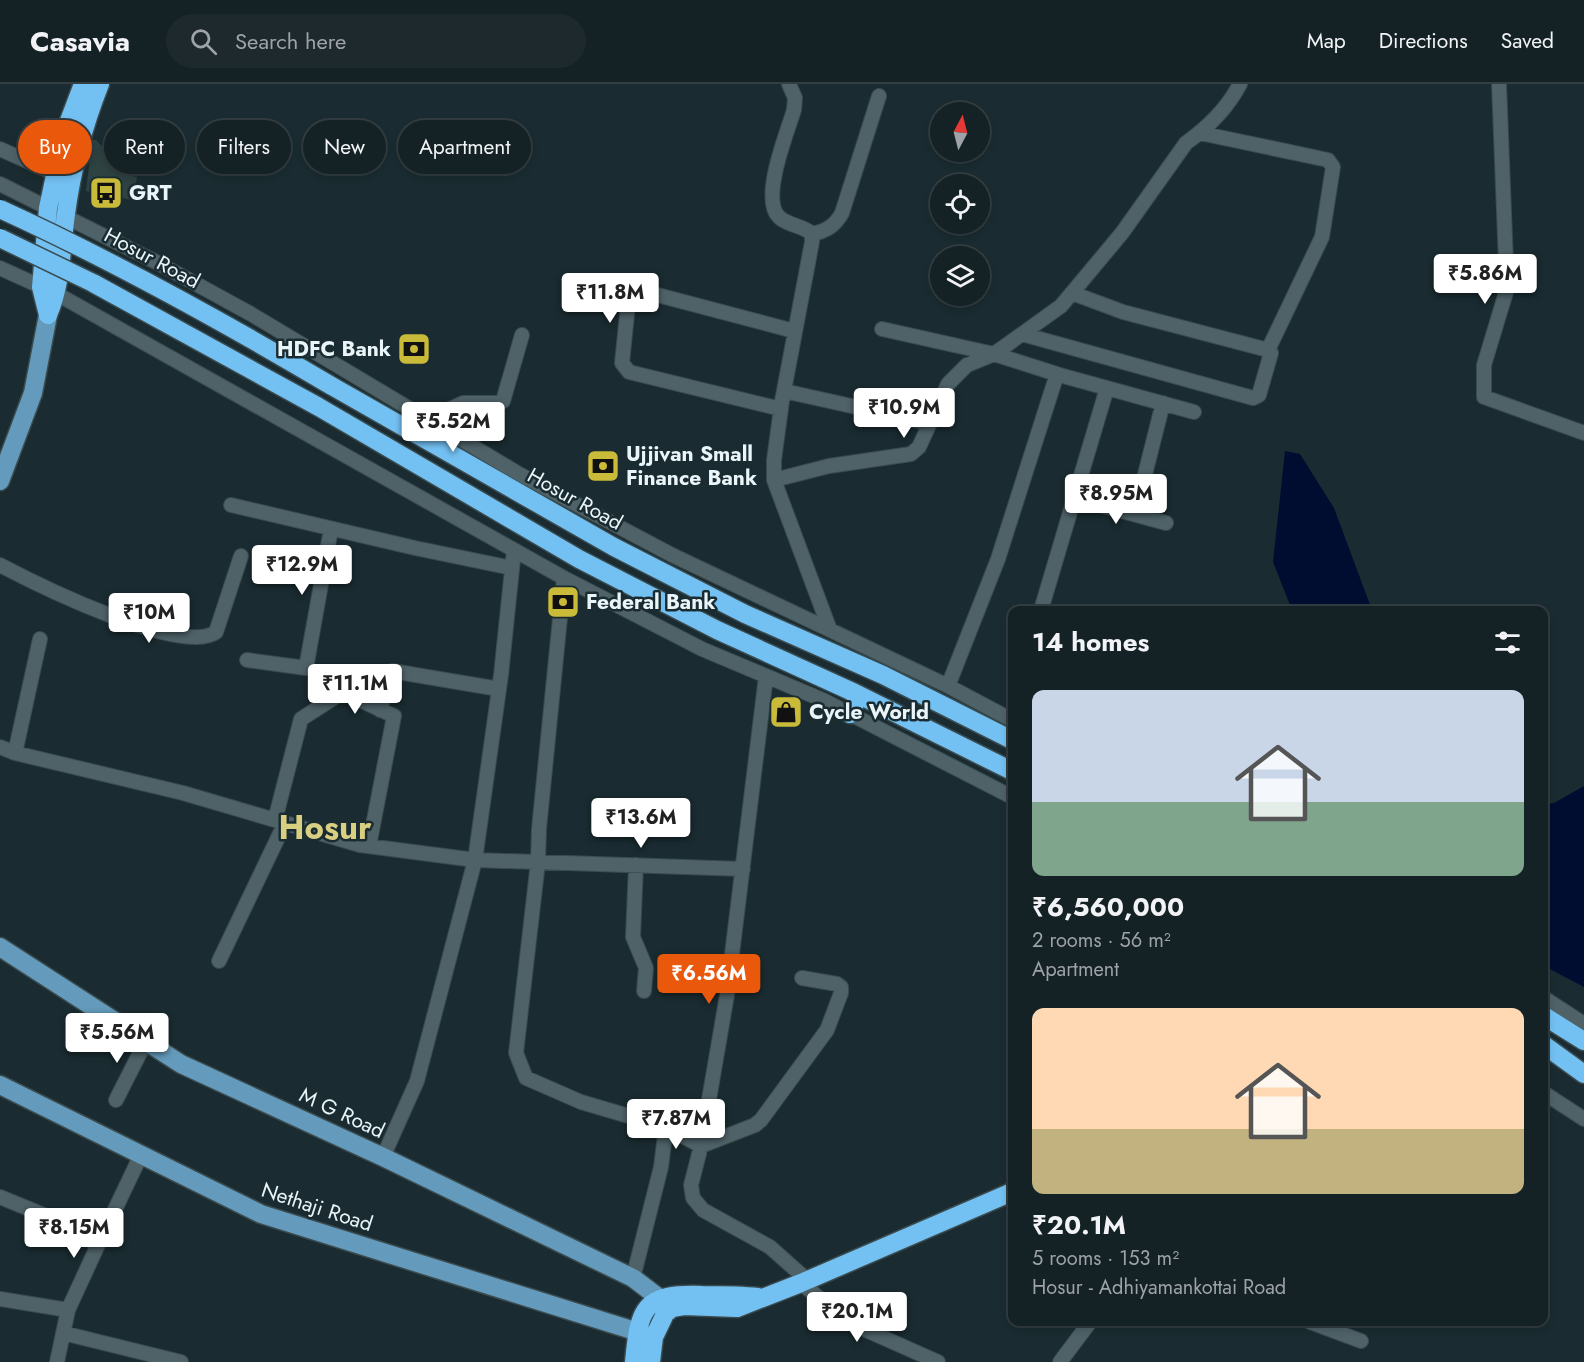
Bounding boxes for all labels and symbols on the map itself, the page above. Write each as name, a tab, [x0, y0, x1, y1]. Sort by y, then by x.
north arrow	[930, 102, 990, 162]
bus stop icon: GRT	[88, 175, 124, 211]
place label: GRT	[129, 178, 172, 208]
street label: Hosur Road	[99, 220, 205, 296]
pin: ₹5.86M	[1436, 254, 1534, 305]
pin: ₹11.8M	[561, 273, 659, 324]
bank icon: HDFC Bank	[396, 331, 432, 367]
place label: HDFC Bank	[277, 334, 391, 364]
pin: ₹10.9M	[855, 388, 953, 439]
pin: ₹5.52M	[404, 402, 502, 453]
place label: Ujjivan Small Finance Bank	[626, 439, 757, 493]
bank icon: Ujjivan Small Finance Bank	[585, 448, 621, 484]
street label: Hosur Road	[522, 460, 628, 538]
pin: ₹8.95M	[1067, 474, 1165, 525]
pin: ₹12.9M	[253, 545, 351, 596]
bank icon: Federal Bank	[545, 584, 581, 620]
place label: Federal Bank	[586, 587, 715, 617]
pin: ₹10M	[113, 593, 185, 644]
pin: ₹11.1M	[306, 664, 404, 715]
shop icon: Cycle World	[768, 694, 804, 730]
place label: Cycle World	[809, 697, 929, 727]
pin: ₹13.6M	[592, 798, 690, 849]
district label: Hosur	[279, 804, 372, 851]
pin: ₹6.56M	[660, 954, 758, 1005]
pin: ₹5.56M	[68, 1013, 166, 1064]
street label: M G Road	[294, 1080, 390, 1146]
pin: ₹7.87M	[627, 1099, 725, 1150]
street label: Nethaji Road	[257, 1175, 377, 1239]
pin: ₹8.15M	[25, 1208, 123, 1259]
pin: ₹20.1M	[808, 1292, 906, 1343]

